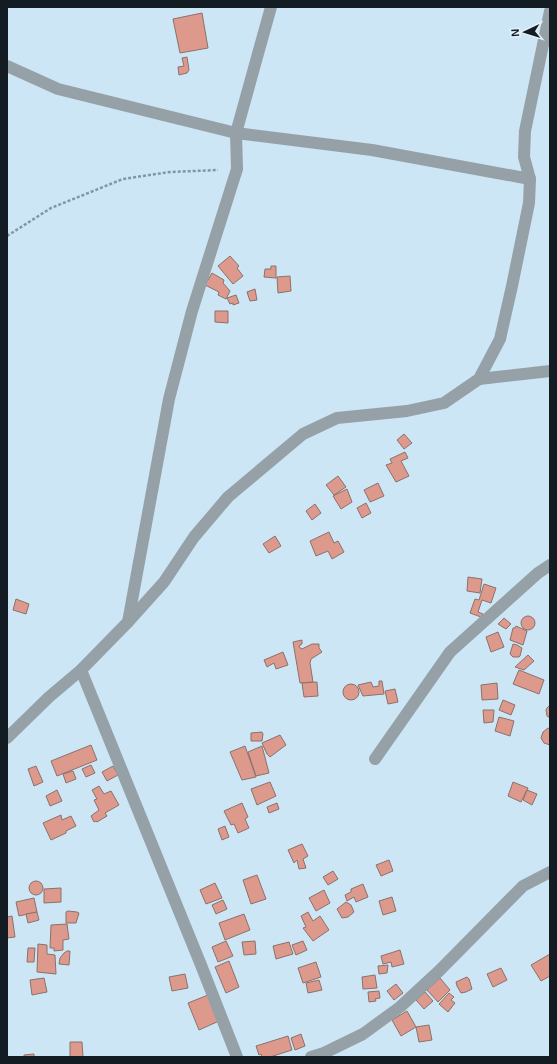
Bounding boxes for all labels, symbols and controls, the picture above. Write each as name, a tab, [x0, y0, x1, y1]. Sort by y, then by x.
north arrow	[505, 12, 545, 52]
text: N	[509, 28, 521, 37]

